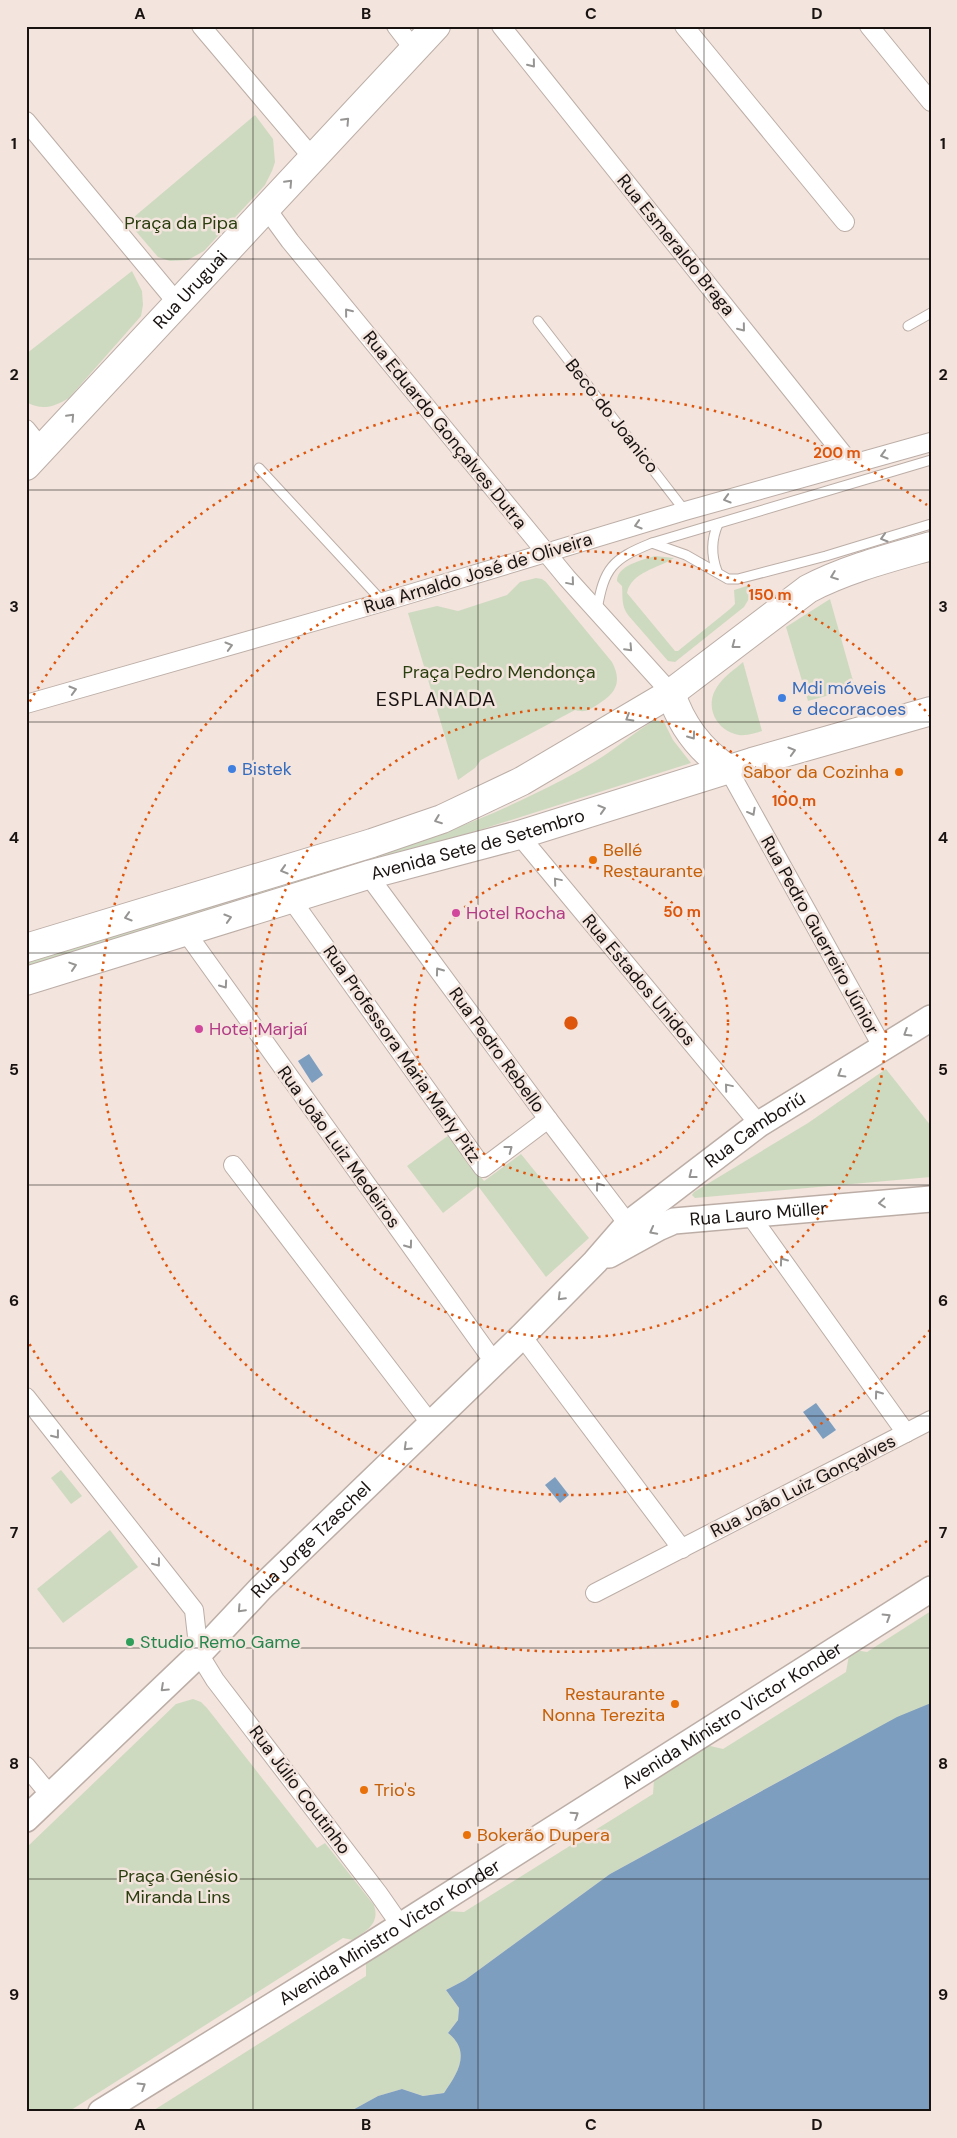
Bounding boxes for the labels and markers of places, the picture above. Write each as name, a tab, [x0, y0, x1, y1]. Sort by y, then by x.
place label: Mdi móveis e decoracoes	[792, 676, 906, 721]
marker: Mdi móveis e decoracoes	[776, 692, 788, 704]
place label: Bistek	[242, 757, 292, 781]
place label: Sabor da Cozinha	[743, 760, 889, 784]
marker: Bistek	[226, 763, 238, 775]
marker: Sabor da Cozinha	[893, 766, 905, 778]
place label: Bellé Restaurante	[603, 838, 703, 883]
marker: Bellé Restaurante	[587, 854, 599, 866]
place label: Hotel Rocha	[466, 901, 566, 925]
marker: Hotel Rocha	[450, 907, 462, 919]
centre of rings	[562, 1014, 580, 1032]
place label: Hotel Marjaí	[209, 1017, 307, 1041]
marker: Hotel Marjaí	[193, 1023, 205, 1035]
place label: Studio Remo Game	[140, 1630, 300, 1654]
marker: Studio Remo Game	[124, 1636, 136, 1648]
place label: Restaurante Nonna Terezita	[542, 1682, 665, 1727]
marker: Restaurante Nonna Terezita	[669, 1698, 681, 1710]
place label: Trio's	[374, 1778, 416, 1802]
marker: Trio's	[358, 1784, 370, 1796]
place label: Bokerão Dupera	[477, 1823, 610, 1847]
marker: Bokerão Dupera	[461, 1829, 473, 1841]

